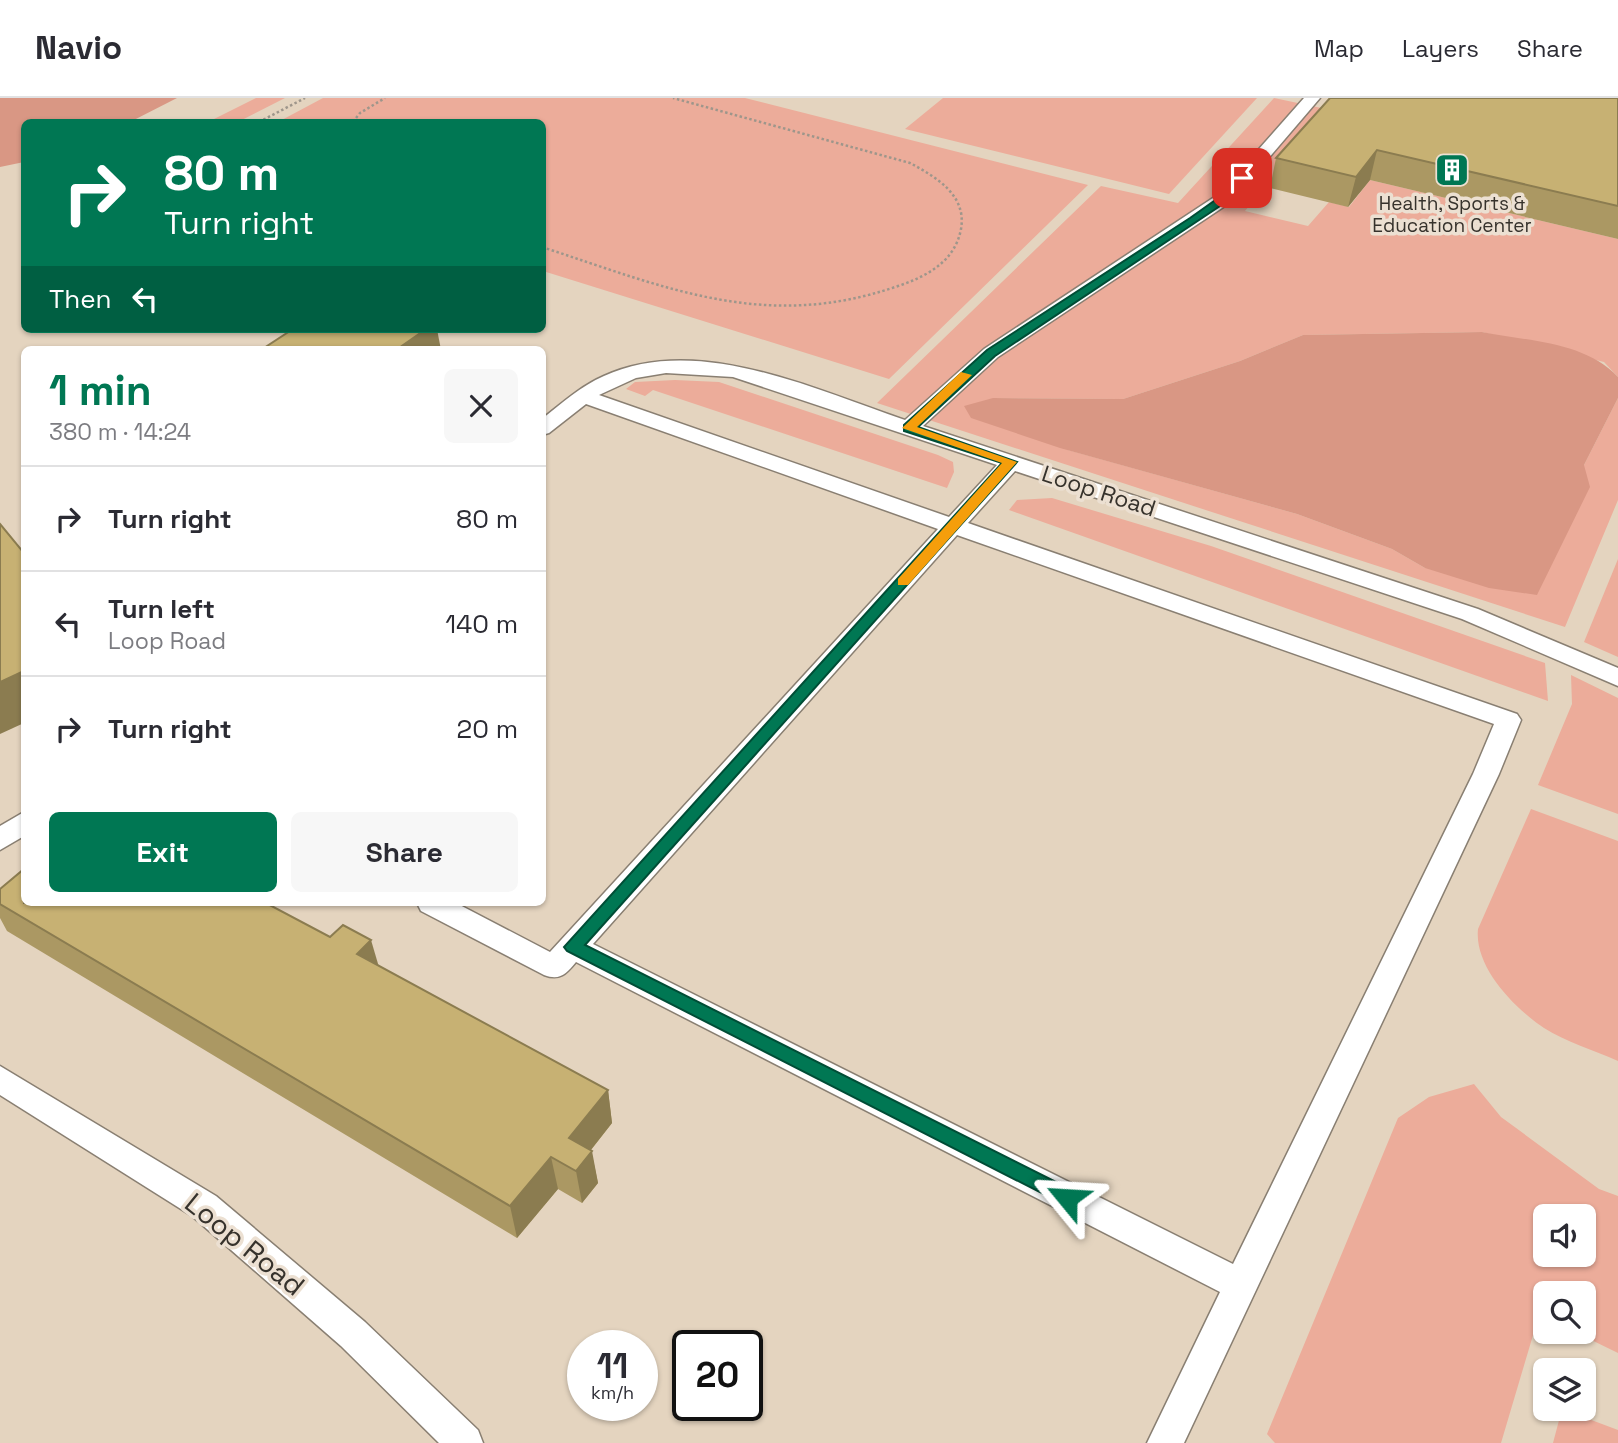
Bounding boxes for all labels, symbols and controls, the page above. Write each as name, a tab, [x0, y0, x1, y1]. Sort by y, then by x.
text: Navio	[35, 27, 122, 69]
text: Map	[1314, 33, 1364, 64]
text: Layers	[1402, 33, 1479, 64]
text: Share	[1517, 33, 1583, 64]
text: 80 m	[164, 142, 279, 204]
icon: right	[49, 147, 140, 238]
pin	[1212, 148, 1272, 208]
building icon: Health, Sports & Education Center	[1433, 151, 1471, 189]
icon: arrive	[1223, 159, 1261, 197]
place label: Health, Sports & Education Center	[1372, 191, 1532, 238]
text: Turn right	[164, 203, 314, 243]
icon: left	[126, 280, 164, 318]
text: Then	[49, 282, 112, 316]
text: 1 min	[49, 364, 152, 417]
button: close	[444, 369, 518, 443]
text: 380 m · 14:24	[49, 417, 191, 447]
street label: Loop Road	[1038, 458, 1160, 524]
icon: right	[49, 500, 87, 538]
text: Turn right	[108, 502, 232, 536]
text: 80 m	[456, 502, 518, 536]
text: Turn left	[108, 592, 215, 626]
icon: left	[49, 605, 87, 643]
text: 140 m	[445, 607, 518, 641]
text: Loop Road	[108, 626, 226, 656]
icon: right	[49, 710, 87, 748]
text: Turn right	[108, 712, 232, 746]
text: 20 m	[457, 712, 518, 746]
button: Exit	[49, 812, 277, 892]
button: Share	[291, 812, 518, 892]
position arrow	[1030, 1161, 1104, 1235]
street label: Loop Road	[178, 1185, 312, 1303]
map controls	[1533, 1204, 1596, 1421]
button: sound	[1533, 1204, 1596, 1267]
button: search	[1533, 1281, 1596, 1344]
speed limit sign: 20	[672, 1330, 763, 1421]
text: 11	[597, 1344, 628, 1388]
button: layers	[1533, 1358, 1596, 1421]
text: km/h	[591, 1381, 634, 1404]

